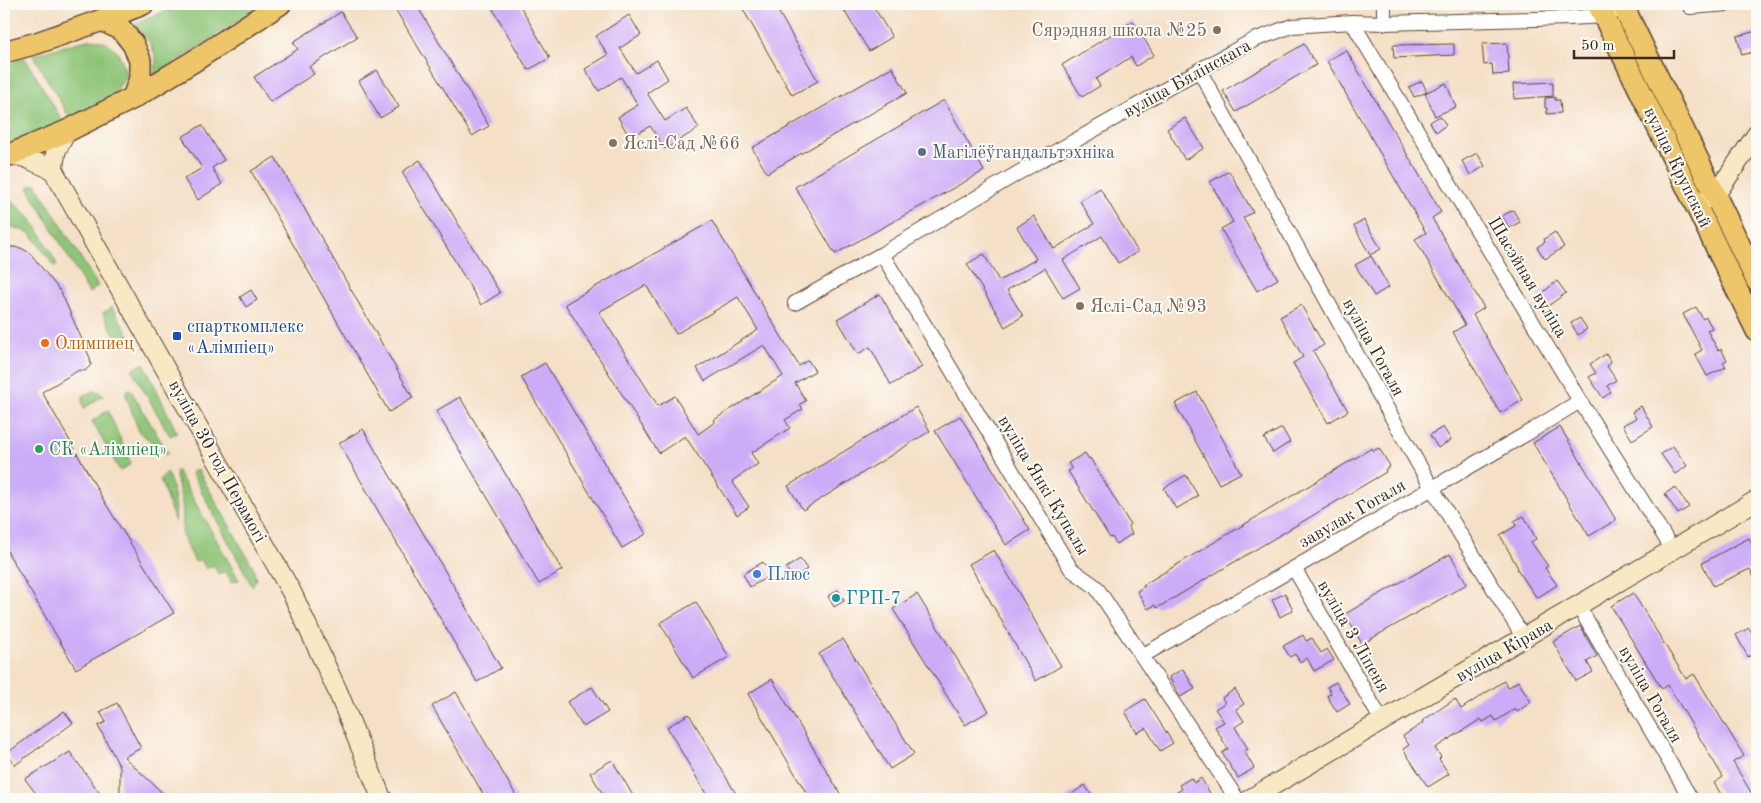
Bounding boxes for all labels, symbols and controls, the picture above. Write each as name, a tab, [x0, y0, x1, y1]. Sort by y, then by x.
place label: Сярэдняя школа №25	[1031, 22, 1207, 40]
marker: Сярэдняя школа №25	[1211, 24, 1223, 36]
scale bar	[1574, 28, 1674, 60]
street label: вуліца Бялінскага	[1121, 36, 1254, 121]
text: 50 m	[1581, 39, 1615, 54]
street label: вуліца Крупскай	[1640, 104, 1714, 231]
place label: Яслі-Сад №66	[623, 135, 740, 153]
marker: Яслі-Сад №66	[607, 137, 619, 149]
place label: Магілёўгандальтэхніка	[932, 144, 1115, 162]
marker: Магілёўгандальтэхніка	[916, 146, 928, 158]
street label: Шасэйная вуліца	[1484, 214, 1570, 341]
street label: вуліца Гогаля	[1339, 296, 1407, 399]
place label: Яслі-Сад №93	[1090, 298, 1207, 316]
marker: Яслі-Сад №93	[1074, 300, 1086, 312]
place label: спарткомплекс «Алімпіец»	[187, 318, 304, 357]
marker: спарткомплекс «Алімпіец»	[171, 330, 183, 342]
place label: Олимпиец	[55, 335, 134, 353]
marker: Олимпиец	[39, 337, 51, 349]
street label: вуліца 30 год Перамогі	[165, 377, 269, 546]
street label: вуліца Янкі Купалы	[994, 412, 1092, 559]
place label: СК «Алімпіец»	[49, 441, 167, 459]
marker: СК «Алімпіец»	[33, 443, 45, 455]
street label: завулак Гогаля	[1296, 476, 1409, 552]
place label: Плюс	[767, 566, 810, 584]
marker: Плюс	[751, 568, 763, 580]
street label: вуліца 3 Ліпеня	[1314, 577, 1393, 696]
place label: ГРП-7	[846, 590, 901, 608]
marker: ГРП-7	[830, 592, 842, 604]
street label: вуліца Кірава	[1453, 616, 1556, 686]
street label: вуліца Гогаля	[1615, 643, 1685, 746]

